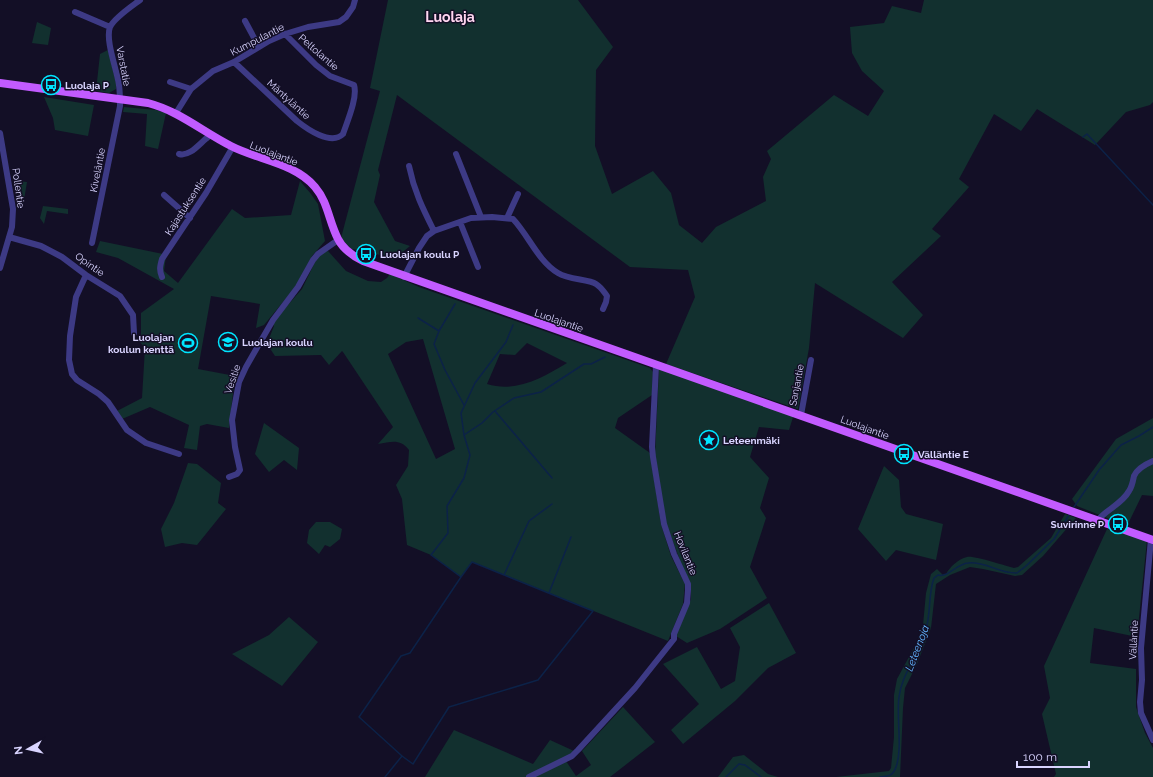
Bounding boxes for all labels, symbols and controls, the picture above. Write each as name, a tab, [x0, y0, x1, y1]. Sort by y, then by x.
district label: Luolaja	[425, 9, 475, 25]
street label: Kumpulantie	[229, 21, 286, 58]
street label: Peltolantie	[296, 32, 341, 73]
street label: Varstatie	[114, 45, 133, 87]
bus stop icon: Luolaja P	[40, 74, 62, 96]
street label: Mäntyläntie	[265, 77, 313, 122]
place label: Luolaja P	[65, 80, 110, 91]
street label: Luolajantie	[248, 139, 300, 168]
street label: Kiveläntie	[88, 147, 107, 193]
street label: Pollentie	[10, 167, 27, 209]
street label: Kajastuksentie	[163, 175, 208, 237]
bus stop icon: Luolajan koulu P	[355, 243, 377, 265]
place label: Luolajan koulu P	[380, 249, 460, 260]
street label: Opintie	[73, 250, 106, 278]
street label: Luolajantie	[533, 307, 585, 334]
school or university icon: Luolajan koulu	[217, 331, 239, 353]
place label: Luolajan koulun kenttä	[108, 332, 174, 355]
sports icon: Luolajan koulun kenttä	[177, 332, 199, 354]
place label: Luolajan koulu	[242, 337, 313, 348]
street label: Vesitie	[222, 363, 243, 395]
street label: Sanjantie	[787, 363, 806, 407]
street label: Luolajantie	[839, 414, 891, 441]
place icon: Leteenmäki	[698, 429, 720, 451]
place label: Leteenmäki	[723, 435, 780, 446]
bus stop icon: Välläntie E	[893, 443, 915, 465]
place label: Välläntie E	[918, 449, 969, 460]
bus stop icon: Suvirinne P	[1107, 513, 1129, 535]
place label: Suvirinne P	[1051, 519, 1105, 530]
street label: Hovilantie	[672, 530, 699, 577]
street label: Välläntie	[1127, 620, 1140, 660]
water label: Leteenoja	[903, 623, 932, 673]
north arrow	[8, 729, 48, 769]
scale bar	[1017, 743, 1089, 769]
text: N	[12, 745, 26, 755]
text: 100 m	[1023, 750, 1057, 764]

